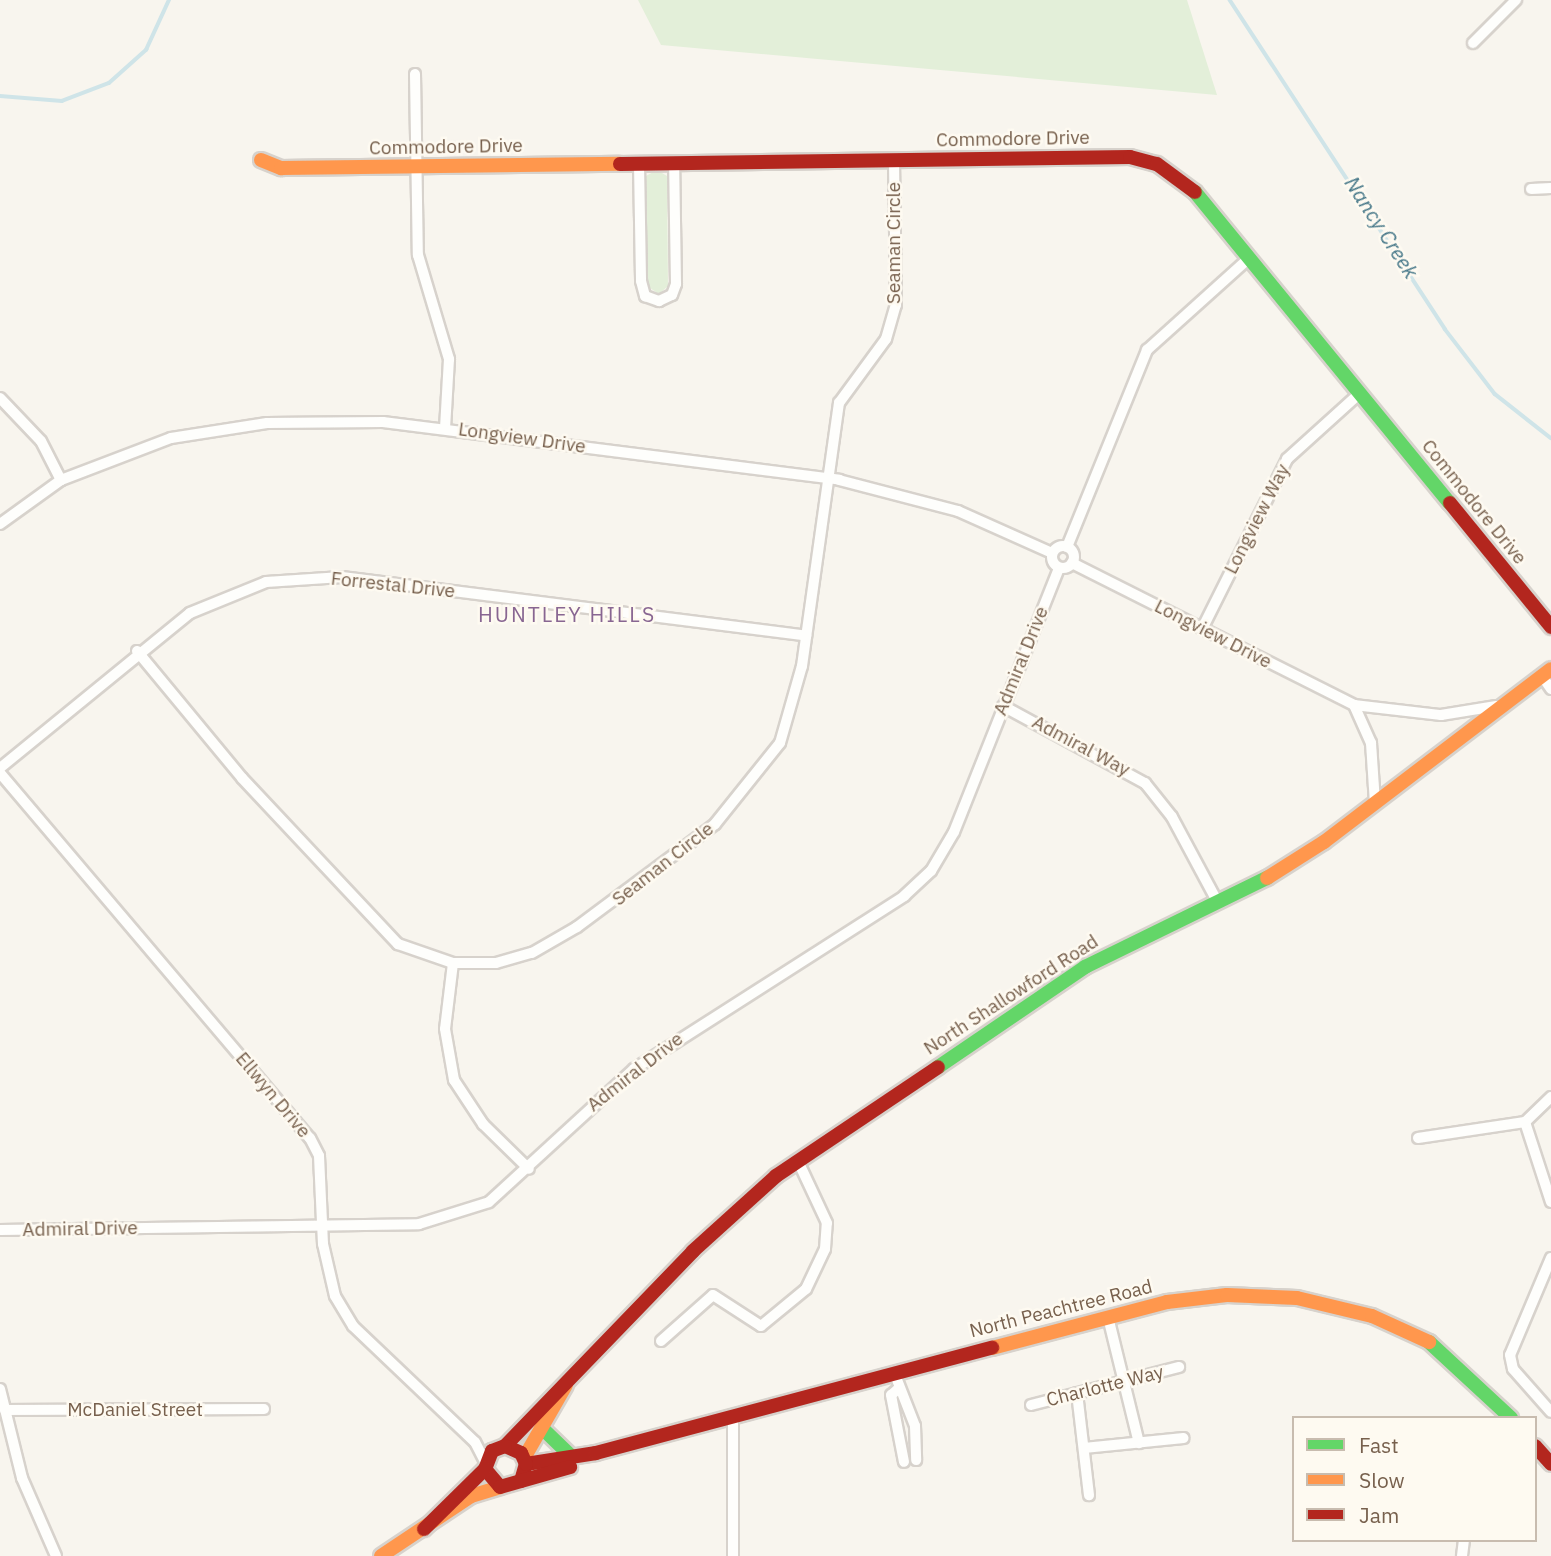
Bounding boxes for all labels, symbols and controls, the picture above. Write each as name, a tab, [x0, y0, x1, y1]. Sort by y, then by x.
street label: Commodore Drive	[936, 126, 1090, 152]
street label: Commodore Drive	[369, 134, 523, 160]
water label: Nancy Creek	[1340, 171, 1424, 283]
street label: Seaman Circle	[883, 182, 905, 304]
street label: Longview Drive	[457, 418, 587, 458]
street label: Commodore Drive	[1417, 435, 1531, 569]
street label: Longview Way	[1219, 460, 1295, 578]
street label: Forrestal Drive	[330, 567, 456, 603]
street label: Longview Drive	[1151, 595, 1275, 673]
district label: HUNTLEY HILLS	[480, 601, 654, 627]
street label: Admiral Drive	[989, 603, 1053, 719]
street label: Admiral Way	[1028, 711, 1134, 781]
street label: Seaman Circle	[608, 817, 718, 911]
street label: North Shallowford Road	[920, 930, 1102, 1060]
street label: Admiral Drive	[583, 1028, 687, 1116]
street label: Ellwyn Drive	[231, 1048, 315, 1142]
street label: Admiral Drive	[22, 1217, 138, 1241]
street label: North Peachtree Road	[967, 1275, 1155, 1343]
street label: Charlotte Way	[1044, 1360, 1166, 1412]
street label: McDaniel Street	[67, 1399, 203, 1421]
legend	[1292, 1416, 1537, 1542]
text: Fast	[1359, 1431, 1399, 1459]
text: Slow	[1359, 1466, 1405, 1494]
text: Jam	[1359, 1501, 1399, 1529]

